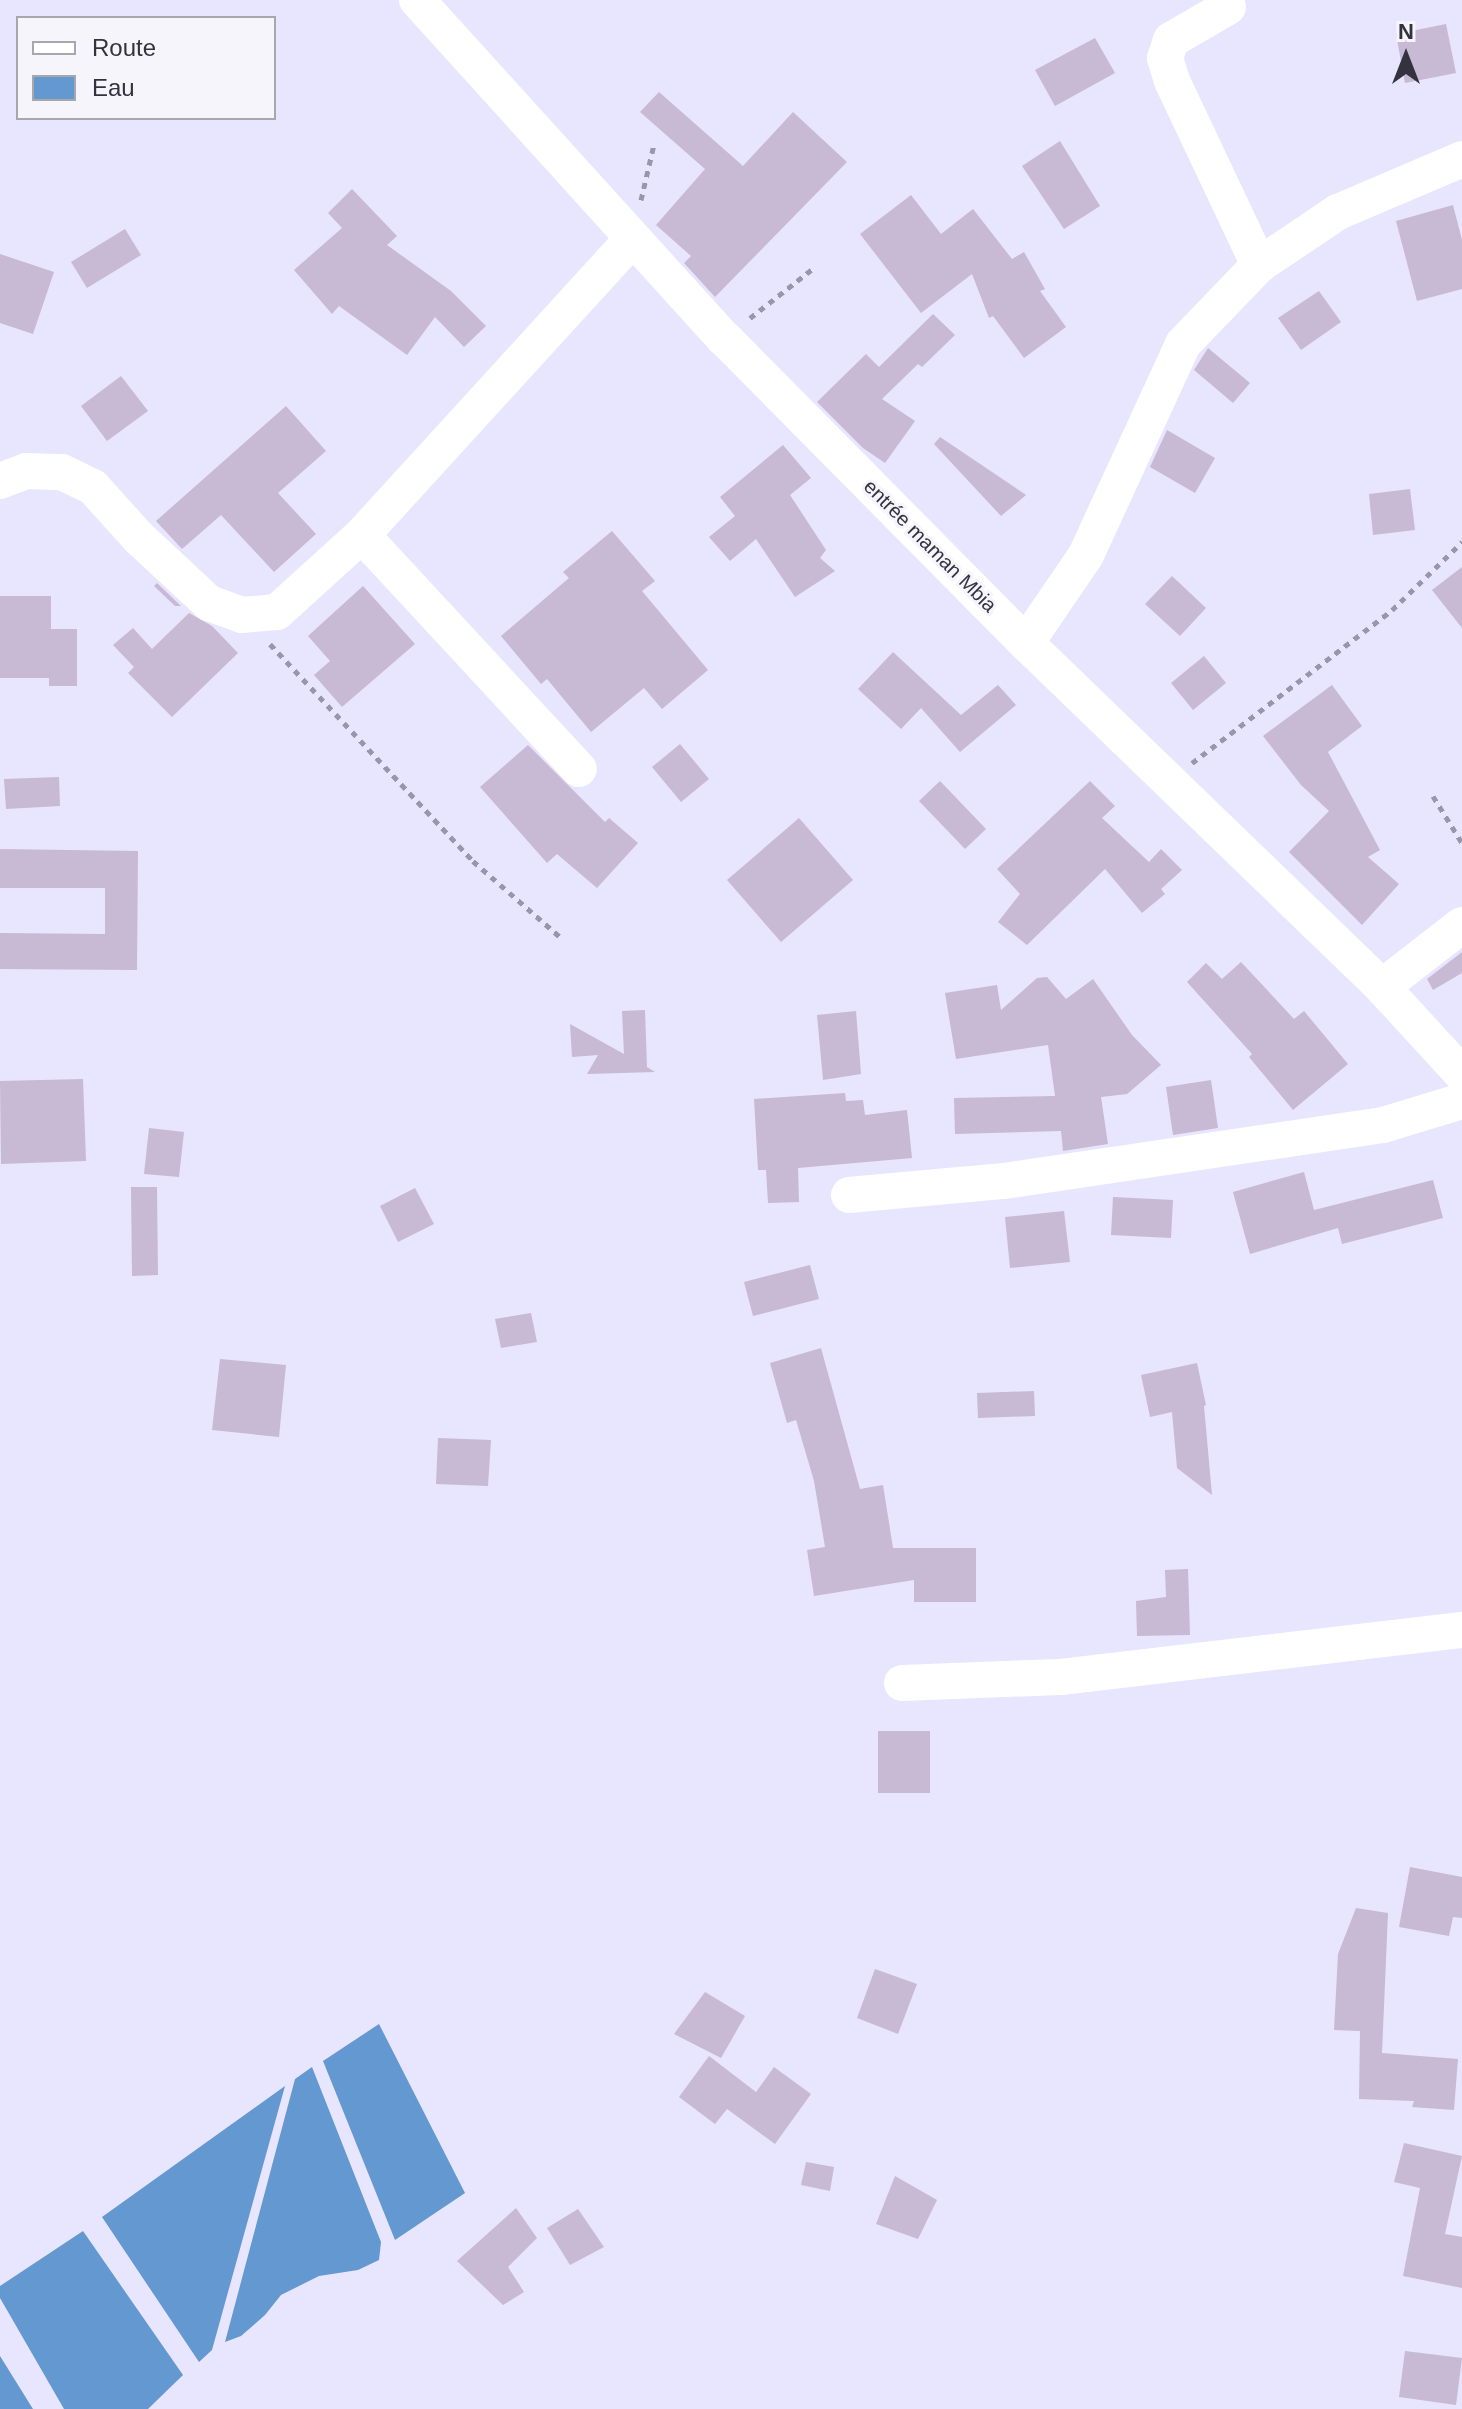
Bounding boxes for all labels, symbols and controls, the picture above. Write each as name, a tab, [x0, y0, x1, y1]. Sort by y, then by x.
legend	[16, 16, 276, 120]
north arrow	[1366, 16, 1446, 96]
text: N	[1398, 19, 1414, 44]
text: Route	[92, 34, 156, 61]
text: Eau	[92, 74, 135, 101]
street label: entrée maman Mbia	[859, 475, 1001, 617]

